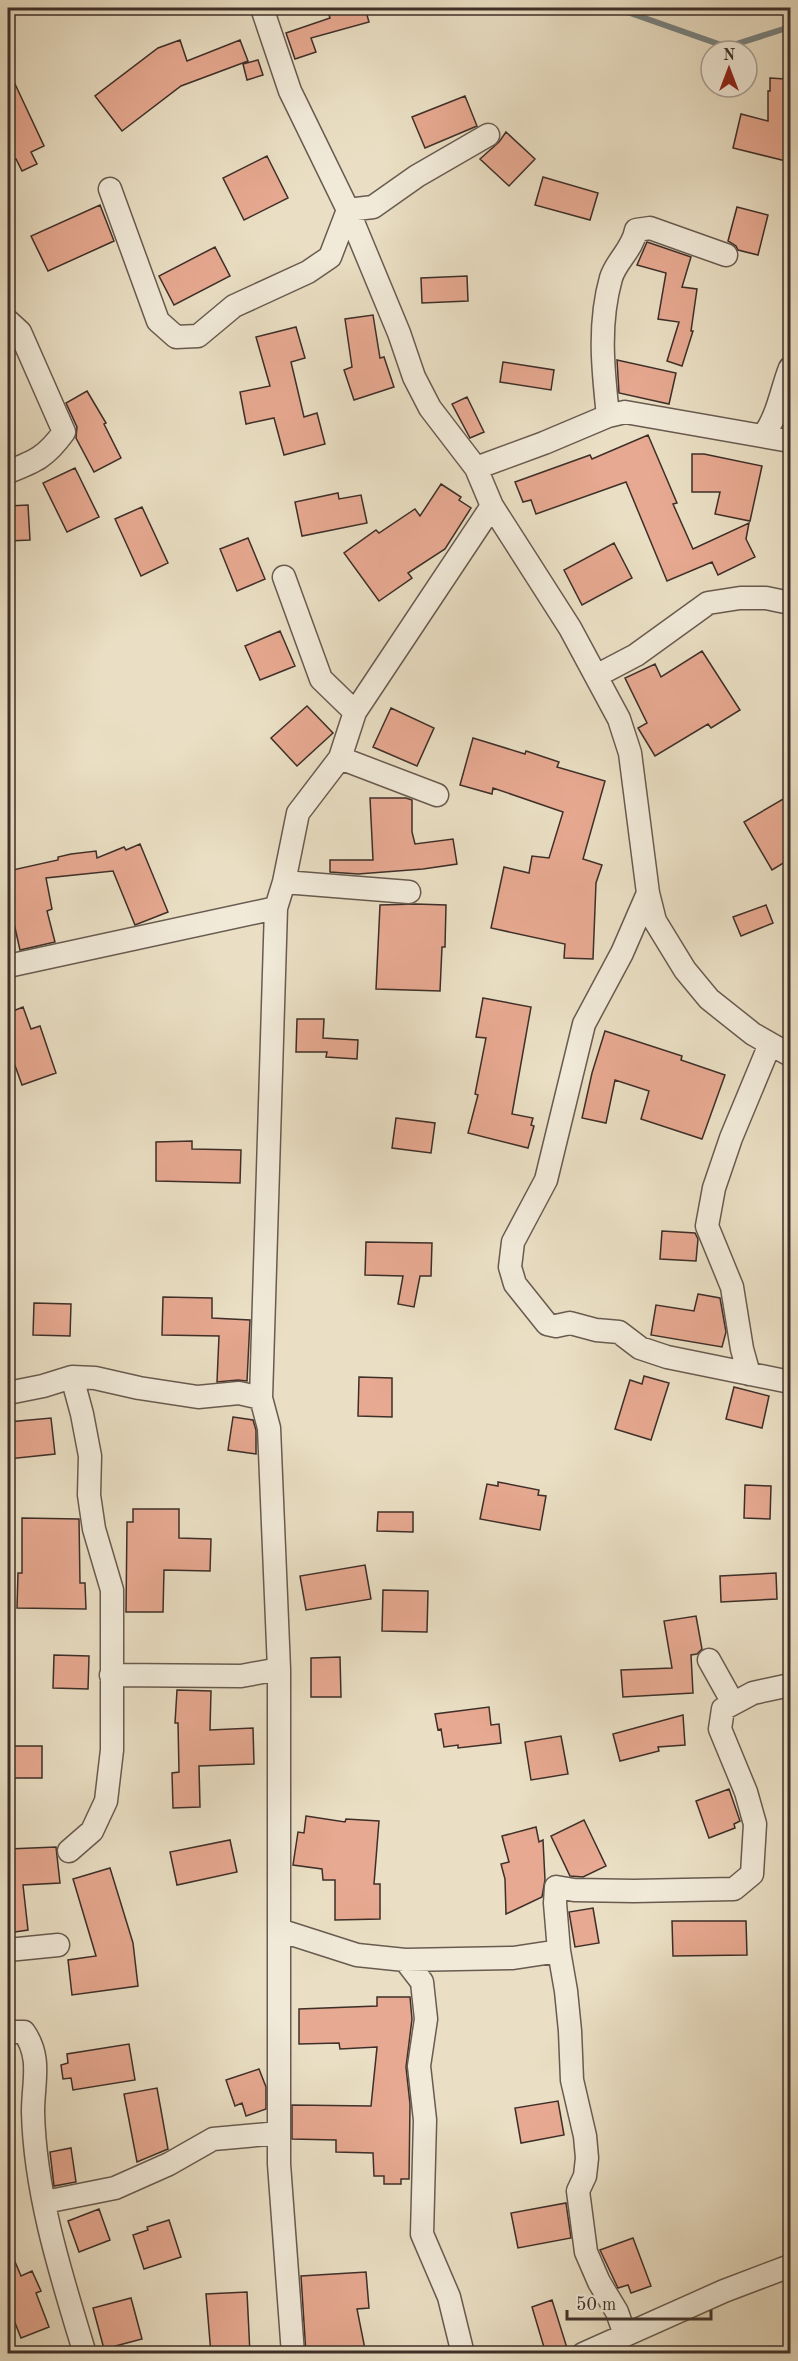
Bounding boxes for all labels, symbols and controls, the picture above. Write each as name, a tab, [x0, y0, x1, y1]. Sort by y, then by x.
north arrow	[699, 39, 759, 99]
text: N	[723, 48, 736, 64]
scale bar	[567, 2283, 711, 2321]
text: 50 m	[576, 2296, 616, 2314]

